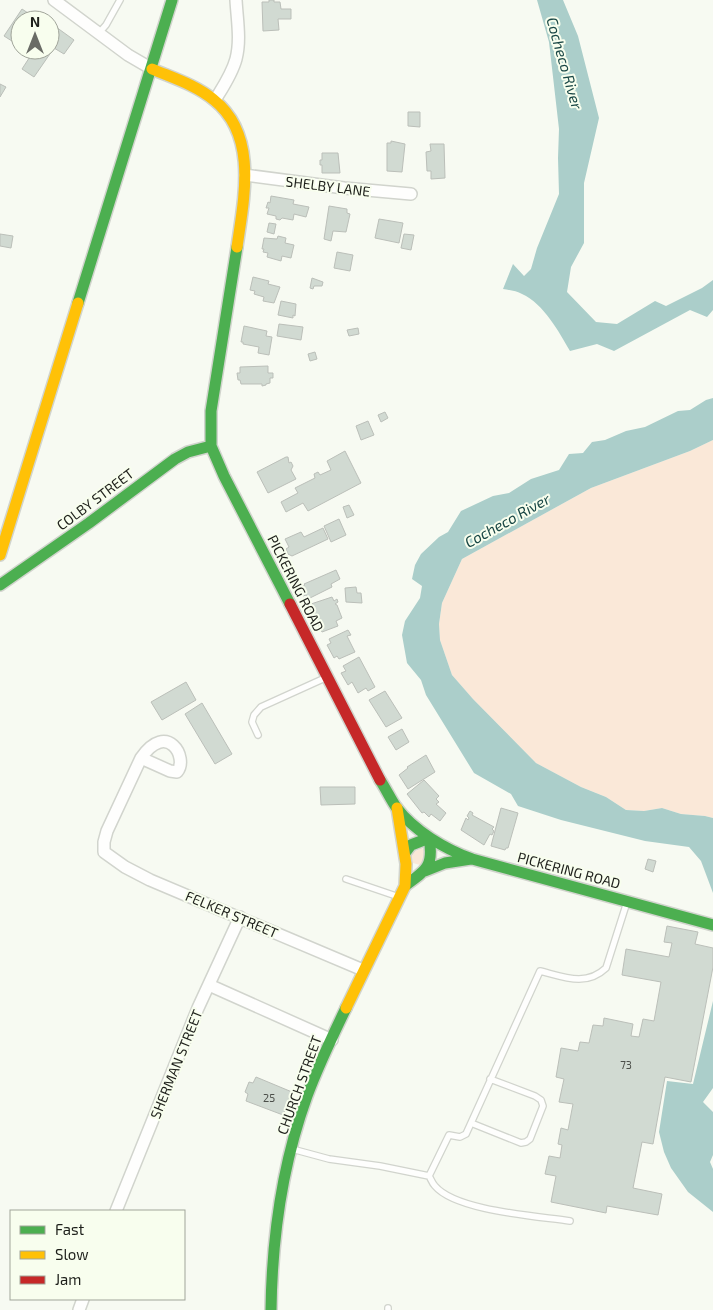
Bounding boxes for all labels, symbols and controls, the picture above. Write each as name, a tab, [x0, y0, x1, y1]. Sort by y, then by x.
north arrow	[10, 10, 60, 60]
text: N	[30, 13, 40, 30]
water label: Cocheco River	[543, 15, 587, 112]
street label: SHELBY LANE	[285, 172, 371, 200]
street label: COLBY STREET	[53, 465, 137, 533]
water label: Cocheco River	[461, 489, 554, 551]
street label: PICKERING ROAD	[264, 532, 328, 634]
street label: PICKERING ROAD	[516, 848, 622, 892]
street label: FELKER STREET	[183, 887, 281, 941]
street label: SHERMAN STREET	[146, 1007, 206, 1121]
street label: CHURCH STREET	[273, 1033, 325, 1137]
house number: 73	[620, 1058, 632, 1071]
house number: 25	[263, 1091, 275, 1104]
legend	[10, 1210, 185, 1300]
text: Fast	[55, 1220, 85, 1238]
text: Slow	[55, 1245, 89, 1263]
text: Jam	[55, 1270, 81, 1288]

